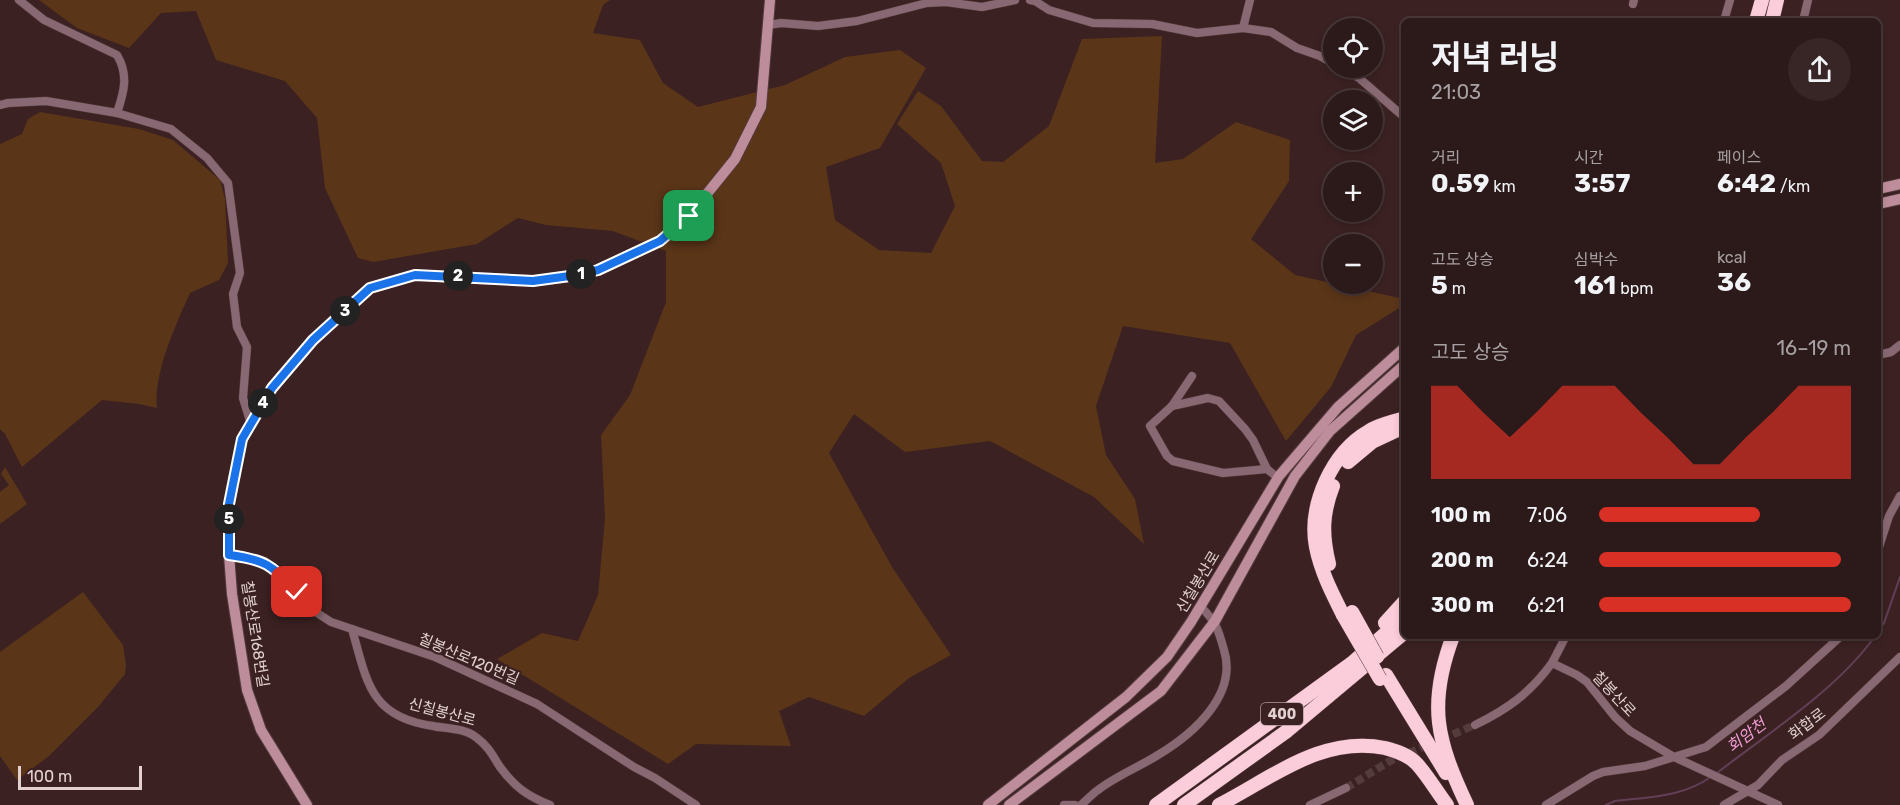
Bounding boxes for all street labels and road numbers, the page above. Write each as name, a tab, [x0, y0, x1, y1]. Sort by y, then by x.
street label: 신칠봉산로	[1173, 548, 1223, 616]
street label: 칠봉산로168번길	[238, 579, 272, 689]
street label: 칠봉산로120번길	[416, 630, 522, 688]
street label: 칠봉산로	[1589, 668, 1639, 720]
street label: 신칠봉산로	[406, 694, 478, 730]
road number: 400	[1261, 703, 1303, 725]
street label: 화합로	[1785, 704, 1829, 744]

